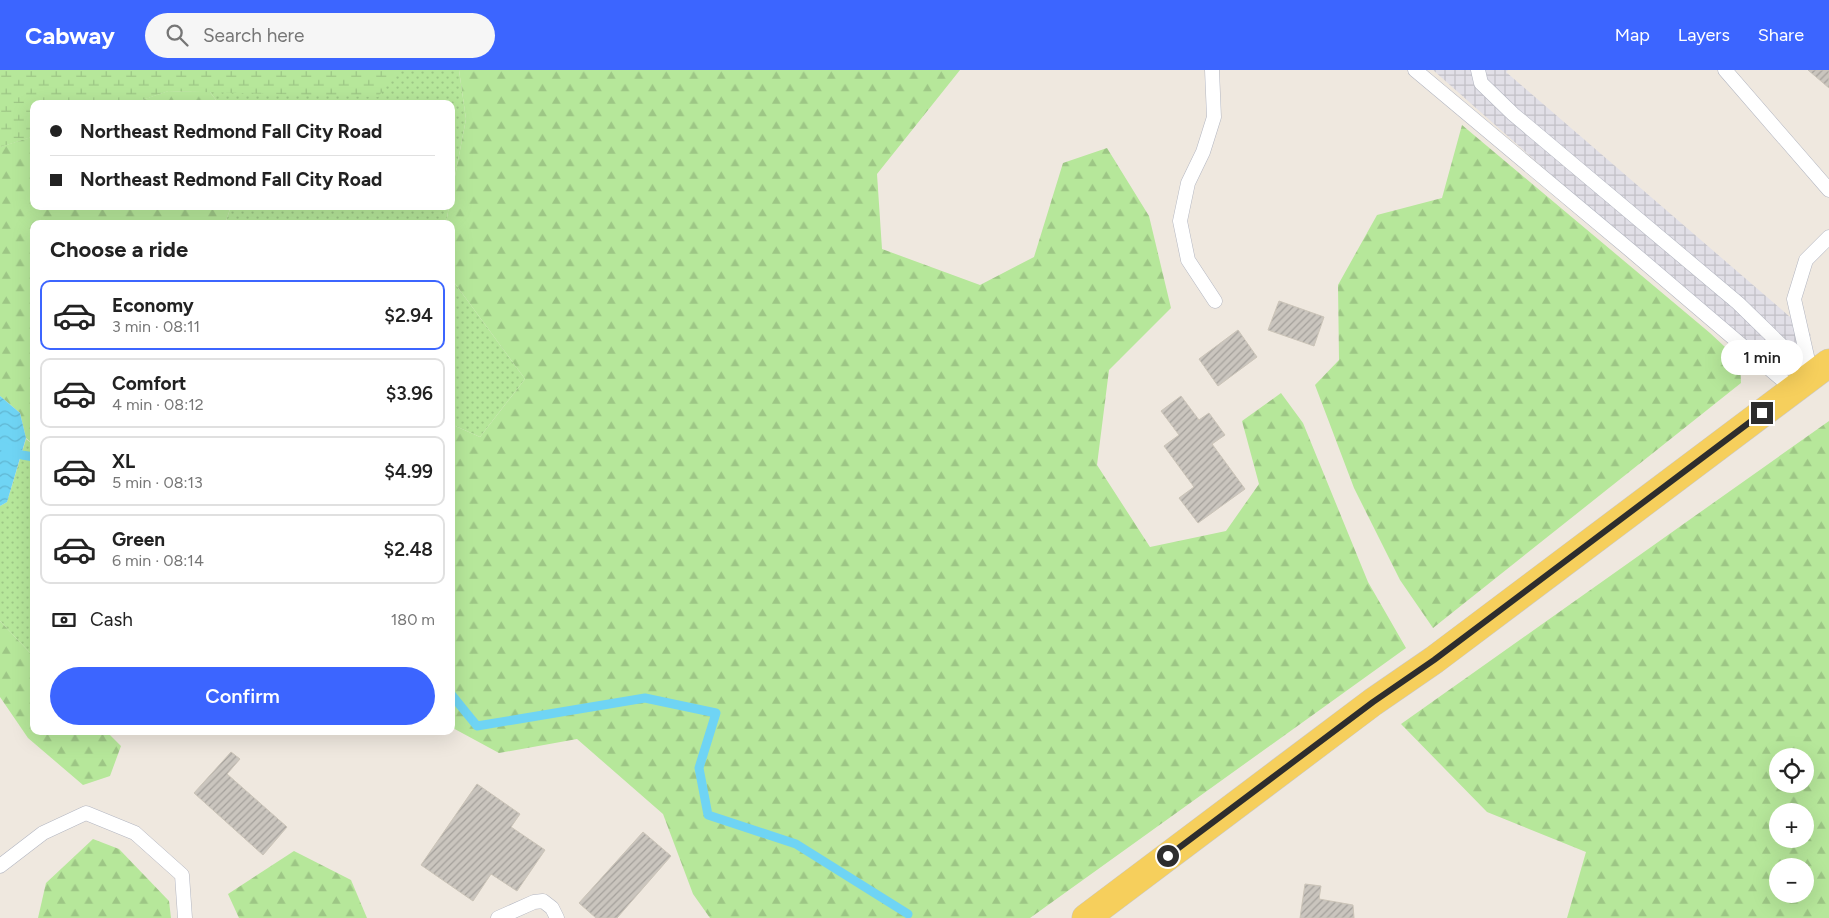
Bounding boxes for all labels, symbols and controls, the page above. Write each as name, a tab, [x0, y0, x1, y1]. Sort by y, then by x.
search box	[145, 13, 495, 58]
text: Cabway	[25, 21, 115, 50]
icon: search	[163, 21, 191, 49]
text: Search here	[203, 24, 304, 47]
text: Map	[1615, 24, 1650, 46]
text: Layers	[1678, 24, 1730, 46]
text: Share	[1758, 24, 1804, 46]
text: Northeast Redmond Fall City Road	[80, 120, 382, 143]
text: Northeast Redmond Fall City Road	[80, 168, 382, 191]
text: Choose a ride	[50, 236, 188, 263]
icon: car	[52, 293, 97, 338]
text: Economy	[112, 294, 194, 317]
text: $2.94	[384, 304, 433, 327]
text: 3 min · 08:11	[112, 317, 200, 336]
callout: 1 min	[1721, 340, 1803, 376]
text: 1 min	[1743, 348, 1781, 367]
icon: car	[52, 371, 97, 416]
text: Comfort	[112, 372, 187, 395]
text: $3.96	[386, 382, 433, 405]
text: 4 min · 08:12	[112, 395, 204, 414]
route end	[1751, 402, 1773, 424]
icon: car	[52, 449, 97, 494]
text: XL	[112, 450, 135, 473]
text: $4.99	[384, 460, 433, 483]
text: 5 min · 08:13	[112, 473, 203, 492]
icon: car	[52, 527, 97, 572]
text: Green	[112, 528, 165, 551]
text: $2.48	[384, 538, 433, 561]
text: 6 min · 08:14	[112, 551, 204, 570]
icon: cash	[50, 606, 78, 634]
text: Cash	[90, 608, 133, 631]
text: 180 m	[391, 610, 435, 629]
button: Confirm	[50, 667, 435, 725]
map controls	[1769, 748, 1814, 903]
button: locate	[1769, 748, 1814, 793]
button: +	[1769, 803, 1814, 848]
route start	[1157, 845, 1179, 867]
button: −	[1769, 858, 1814, 903]

